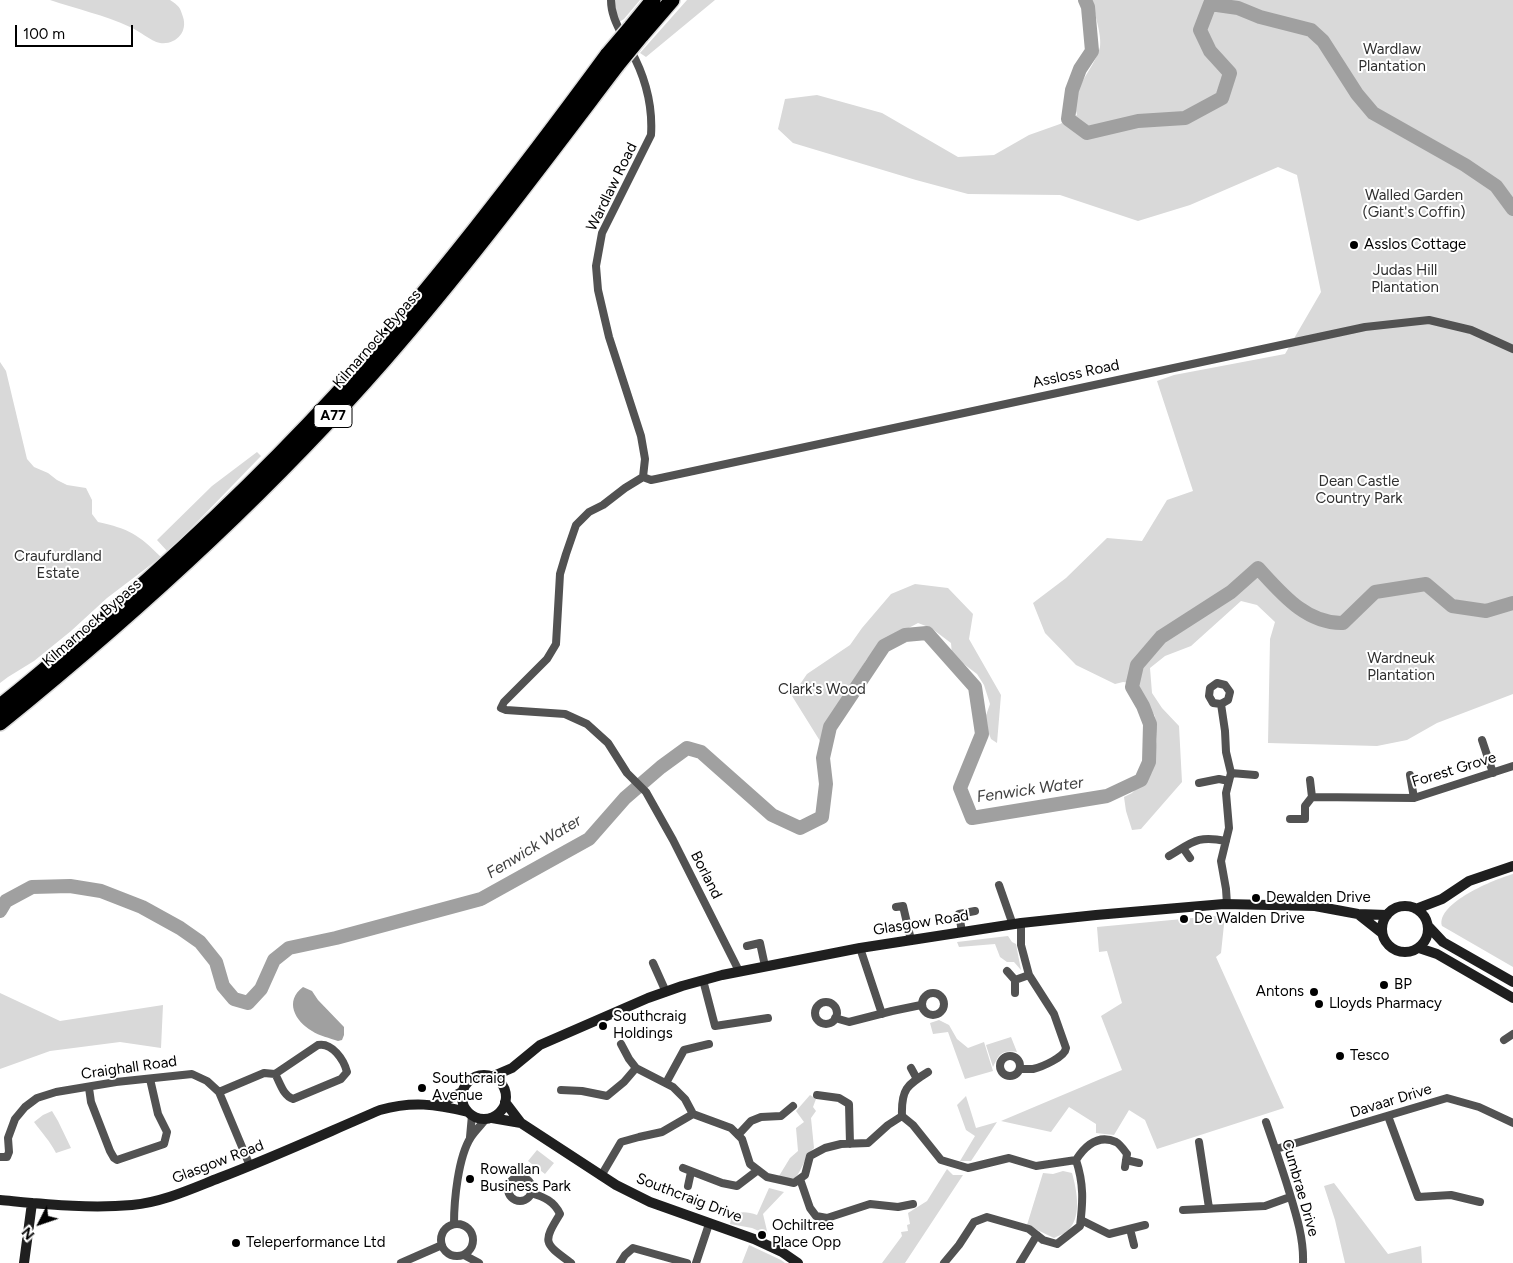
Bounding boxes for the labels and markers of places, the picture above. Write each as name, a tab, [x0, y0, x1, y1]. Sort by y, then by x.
place label: Asslos Cottage	[1364, 236, 1466, 254]
marker: Asslos Cottage	[1348, 239, 1360, 251]
place label: Dewalden Drive	[1266, 889, 1371, 907]
marker: Dewalden Drive	[1250, 892, 1262, 904]
place label: De Walden Drive	[1194, 910, 1305, 928]
marker: De Walden Drive	[1178, 913, 1190, 925]
place label: BP	[1394, 976, 1412, 994]
marker: BP	[1378, 979, 1390, 991]
place label: Antons	[1256, 983, 1304, 1001]
marker: Antons	[1308, 986, 1320, 998]
place label: Lloyds Pharmacy	[1329, 995, 1442, 1013]
marker: Lloyds Pharmacy	[1313, 998, 1325, 1010]
place label: Southcraig Holdings	[613, 1008, 686, 1043]
marker: Southcraig Holdings	[597, 1020, 609, 1032]
place label: Tesco	[1350, 1047, 1389, 1065]
marker: Tesco	[1334, 1050, 1346, 1062]
place label: Southcraig Avenue	[432, 1070, 505, 1105]
marker: Southcraig Avenue	[416, 1082, 428, 1094]
place label: Rowallan Business Park	[480, 1161, 571, 1196]
marker: Rowallan Business Park	[464, 1173, 476, 1185]
place label: Ochiltree Place Opp	[772, 1217, 841, 1252]
marker: Ochiltree Place Opp	[756, 1229, 768, 1241]
place label: Teleperformance Ltd	[246, 1234, 385, 1252]
marker: Teleperformance Ltd	[230, 1237, 242, 1249]

